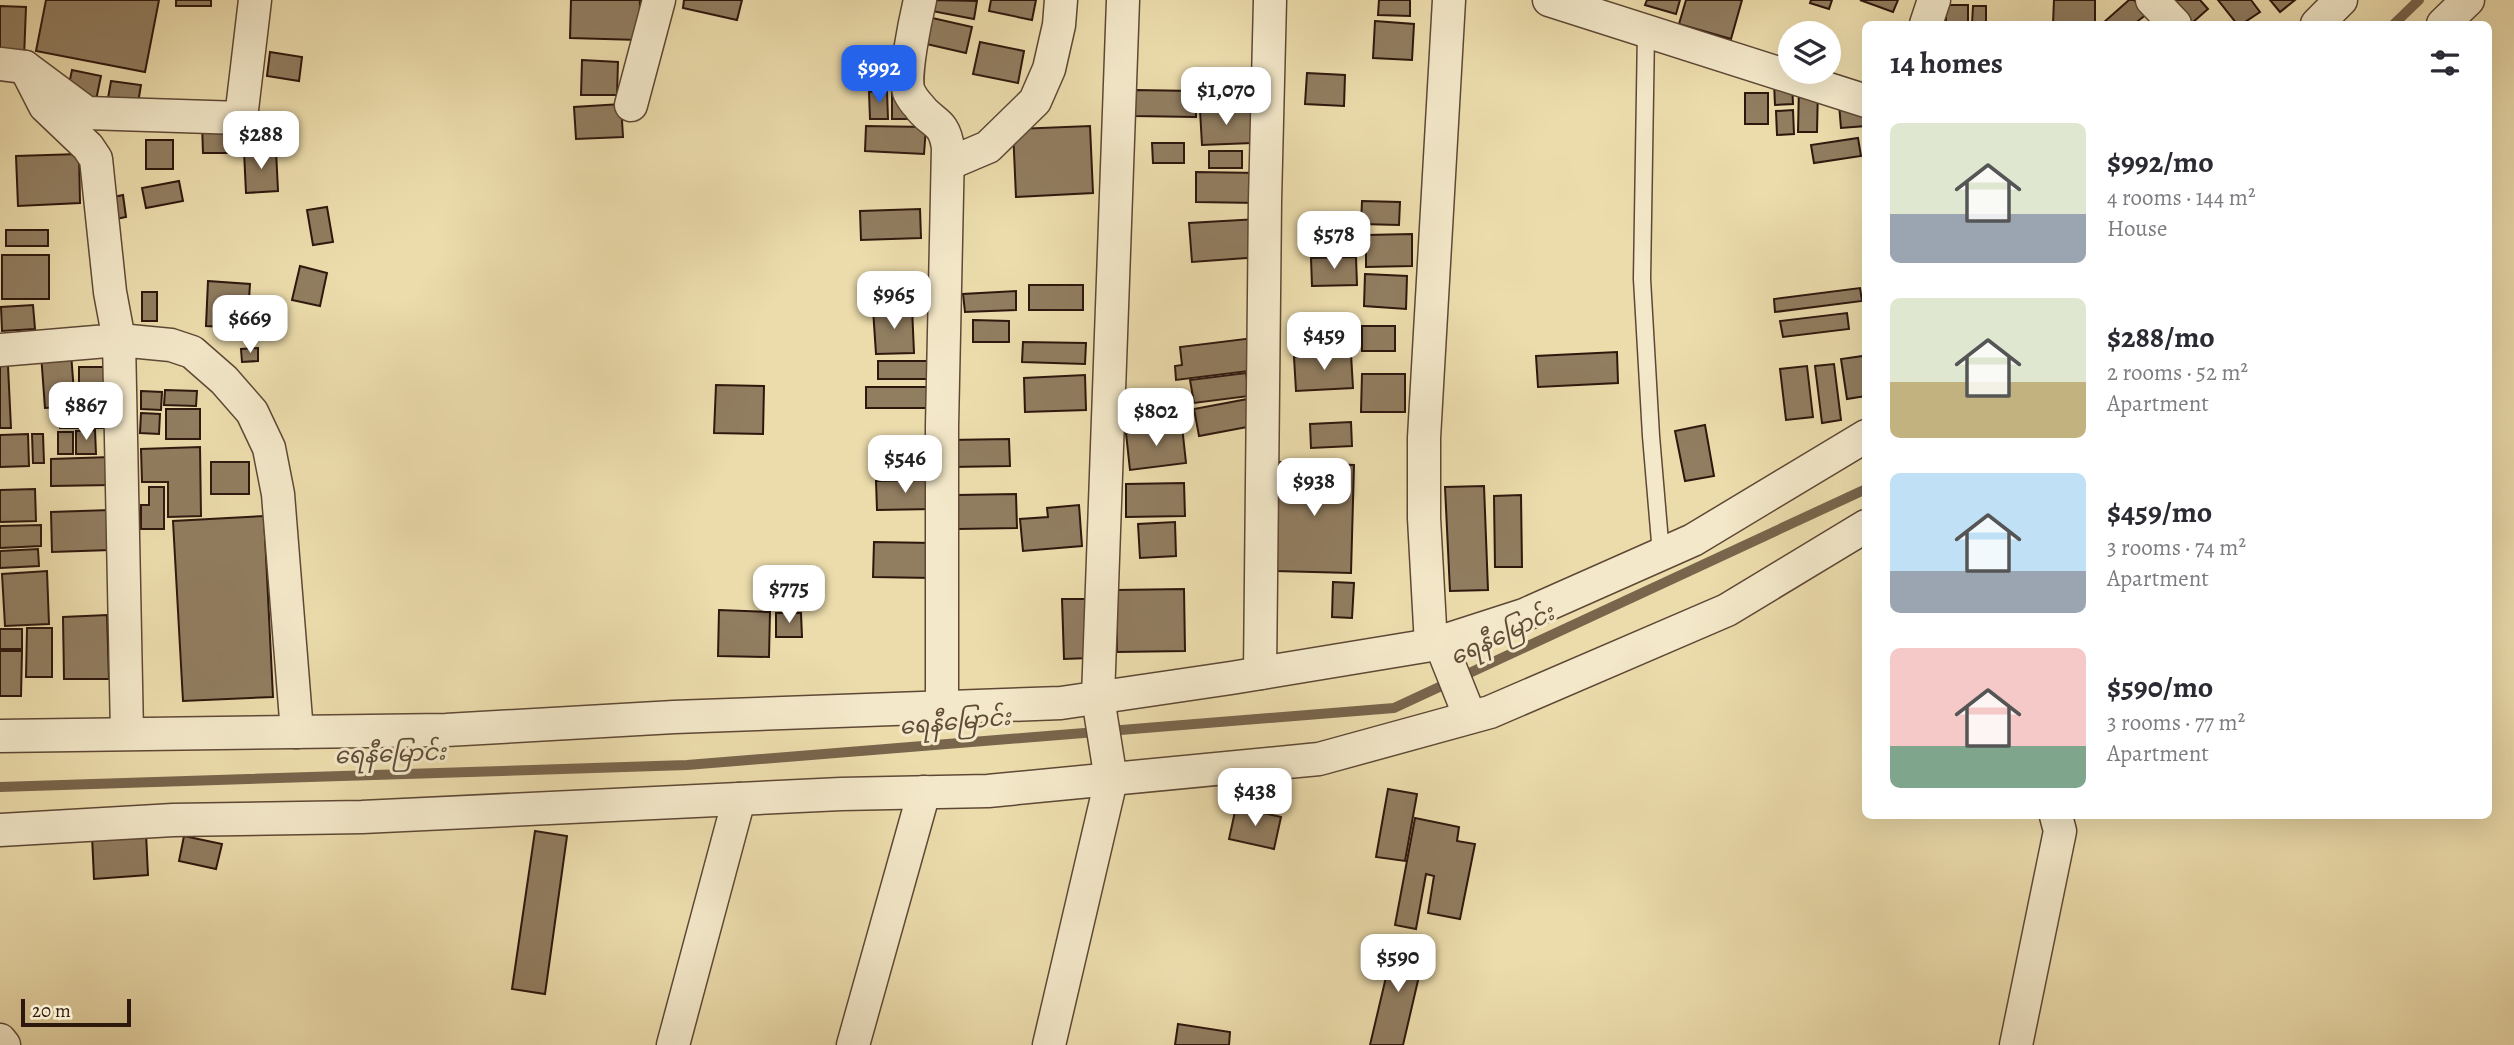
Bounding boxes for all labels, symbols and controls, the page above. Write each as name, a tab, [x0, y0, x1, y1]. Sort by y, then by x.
map controls	[1778, 21, 1841, 84]
button: layers	[1778, 21, 1841, 84]
text: 14 homes	[1890, 43, 2003, 83]
icon: filters	[2426, 44, 2464, 82]
pin: $992	[838, 46, 920, 105]
text: $992	[857, 52, 901, 83]
pin: $1,070	[1169, 68, 1283, 127]
text: $1,070	[1197, 74, 1255, 105]
pin: $288	[220, 111, 302, 171]
text: $288	[239, 118, 283, 149]
text: $992/mo	[2107, 142, 2214, 182]
icon: home	[1946, 151, 2030, 235]
text: 4 rooms · 144 m²	[2107, 182, 2255, 213]
pin: $578	[1293, 212, 1375, 271]
text: House	[2107, 213, 2167, 244]
text: $578	[1313, 218, 1355, 249]
pin: $965	[853, 272, 935, 331]
text: $965	[873, 278, 915, 309]
pin: $669	[209, 296, 291, 355]
text: $669	[229, 302, 271, 333]
pin: $459	[1283, 312, 1365, 372]
text: $288/mo	[2107, 317, 2215, 357]
text: $459	[1303, 319, 1345, 350]
icon: home	[1946, 326, 2030, 410]
text: 2 rooms · 52 m²	[2107, 357, 2248, 388]
pin: $867	[45, 382, 127, 442]
pin: $802	[1115, 388, 1197, 448]
text: Apartment	[2107, 388, 2209, 419]
text: $867	[65, 389, 107, 420]
text: $802	[1134, 395, 1178, 426]
pin: $546	[864, 435, 946, 495]
text: $546	[884, 442, 926, 473]
pin: $938	[1273, 458, 1355, 518]
text: $938	[1293, 465, 1335, 496]
text: $459/mo	[2107, 492, 2212, 532]
icon: home	[1946, 501, 2030, 585]
text: 3 rooms · 74 m²	[2107, 532, 2246, 563]
text: Apartment	[2107, 563, 2209, 594]
pin: $775	[748, 566, 830, 625]
text: $775	[769, 572, 809, 603]
water label: ရေနီမြောင်း	[1444, 596, 1562, 675]
text: $590/mo	[2107, 667, 2213, 707]
icon: home	[1946, 676, 2030, 760]
water label: ရေနီမြောင်း	[898, 701, 1014, 745]
text: 3 rooms · 77 m²	[2107, 707, 2245, 738]
water label: ရေနီမြောင်း	[334, 735, 448, 774]
text: Apartment	[2107, 738, 2209, 769]
pin: $438	[1214, 768, 1296, 828]
text: $438	[1234, 775, 1276, 806]
pin: $590	[1357, 934, 1439, 994]
text: $590	[1377, 941, 1419, 972]
scale bar	[21, 996, 131, 1028]
text: 20 m	[32, 998, 71, 1024]

